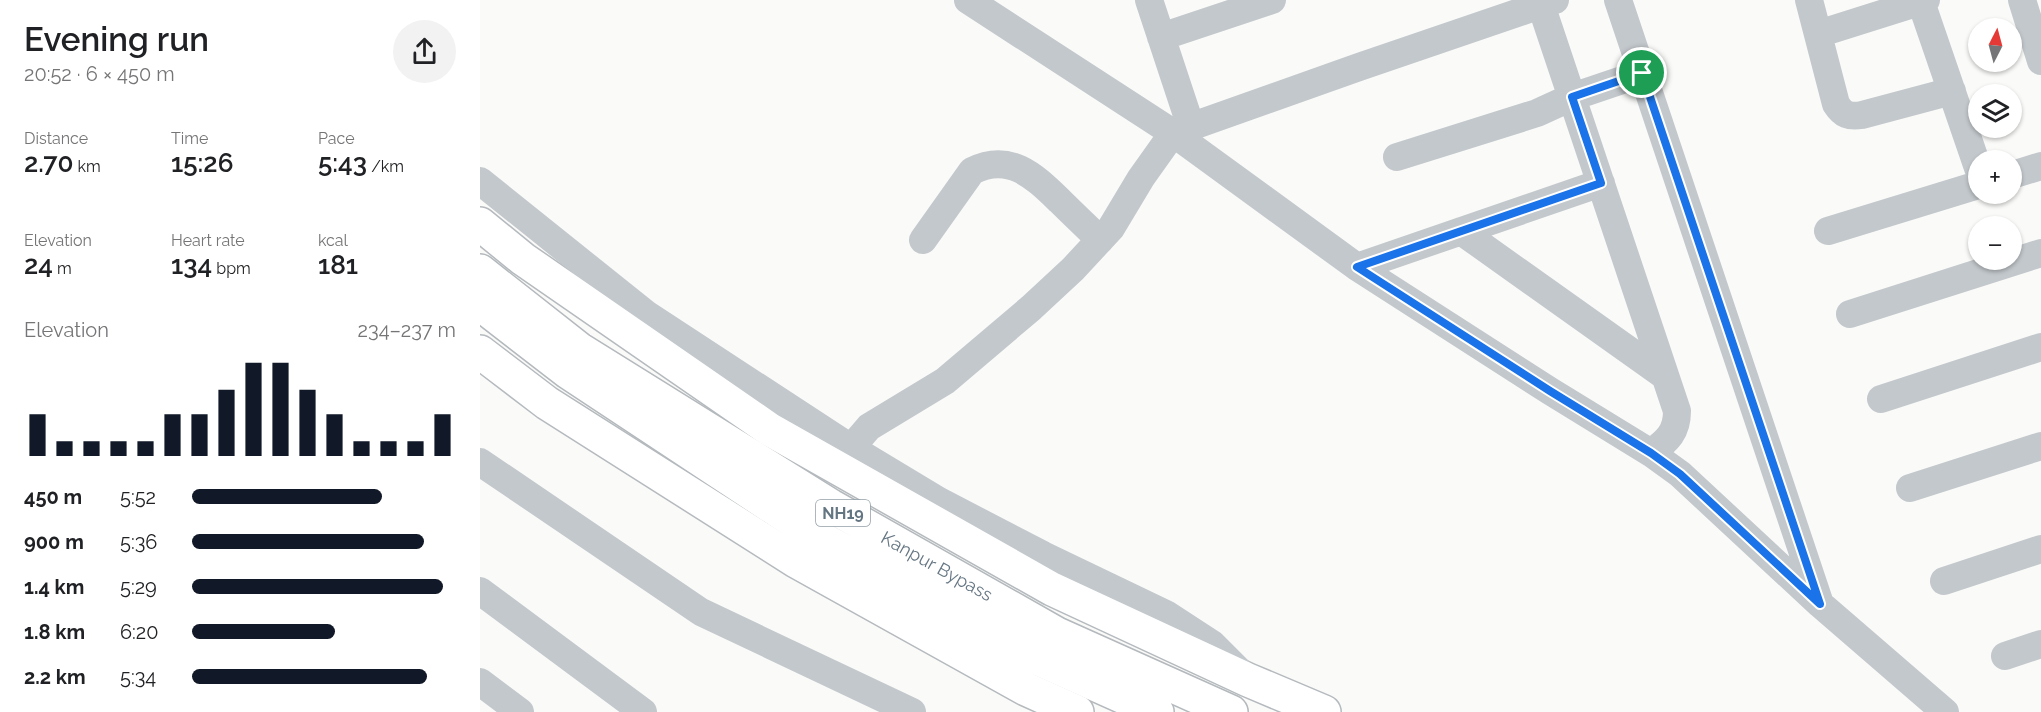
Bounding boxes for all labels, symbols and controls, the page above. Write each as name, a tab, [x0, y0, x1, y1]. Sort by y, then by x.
north arrow	[1968, 18, 2022, 72]
map controls	[1968, 18, 2022, 270]
text: Evening run	[24, 20, 209, 59]
button: share	[393, 20, 456, 83]
pin	[1616, 47, 1667, 98]
icon: arrive	[1625, 56, 1658, 89]
text: 20:52 · 6 × 450 m	[24, 62, 175, 86]
button: layers	[1968, 84, 2022, 138]
text: Distance	[24, 129, 88, 148]
text: Time	[171, 129, 208, 148]
text: Pace	[318, 129, 355, 148]
text: 2.70	[24, 148, 73, 178]
text: 15:26	[171, 148, 233, 178]
text: 5:43	[318, 148, 367, 178]
button: +	[1968, 150, 2022, 204]
text: km	[73, 157, 101, 176]
text: /km	[367, 157, 404, 176]
button: −	[1968, 216, 2022, 270]
text: Elevation	[24, 231, 92, 250]
text: Heart rate	[171, 231, 245, 250]
text: kcal	[318, 231, 348, 250]
text: 24	[24, 250, 53, 280]
text: 134	[171, 250, 212, 280]
text: 181	[318, 250, 358, 280]
text: m	[53, 259, 72, 278]
text: bpm	[212, 259, 251, 278]
text: Elevation	[24, 318, 109, 342]
text: 234–237 m	[358, 318, 456, 342]
text: 450 m	[24, 485, 82, 509]
text: 5:52	[120, 485, 156, 509]
road number: NH19	[816, 500, 870, 526]
street label: Kanpur Bypass	[878, 527, 997, 605]
text: 900 m	[24, 530, 84, 554]
text: 5:36	[120, 530, 157, 554]
text: 1.4 km	[24, 575, 84, 599]
text: 5:29	[120, 575, 157, 599]
text: 1.8 km	[24, 620, 85, 644]
text: 6:20	[120, 620, 158, 644]
text: 2.2 km	[24, 665, 86, 689]
text: 5:34	[120, 665, 156, 689]

